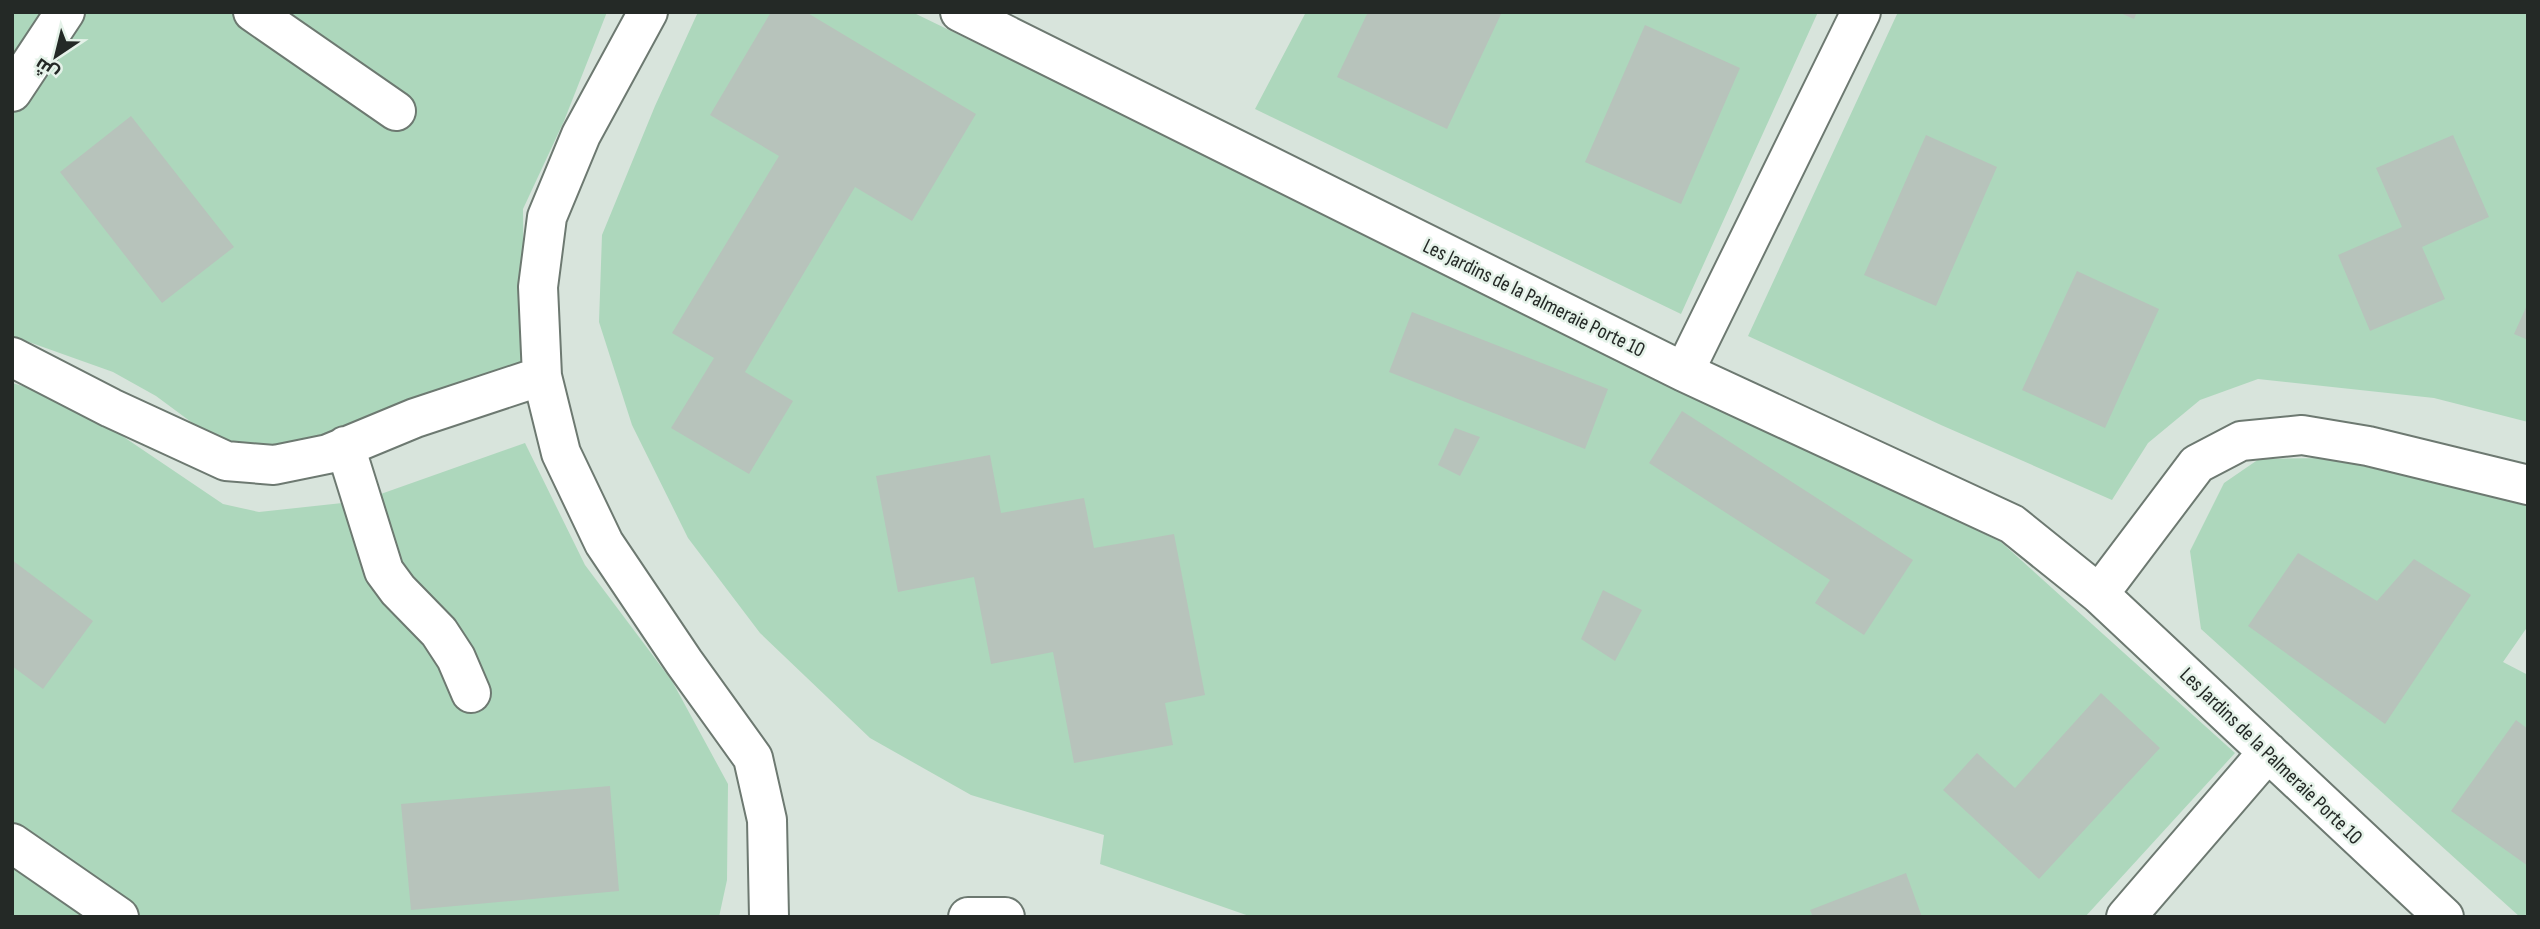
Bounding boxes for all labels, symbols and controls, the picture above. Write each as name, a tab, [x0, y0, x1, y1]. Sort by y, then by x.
north arrow	[21, 21, 91, 91]
text: ش	[31, 52, 64, 85]
street label: Les Jardins de la Palmeraie Porte 10	[1419, 233, 1649, 363]
street label: Les Jardins de la Palmeraie Porte 10	[2175, 662, 2367, 850]

